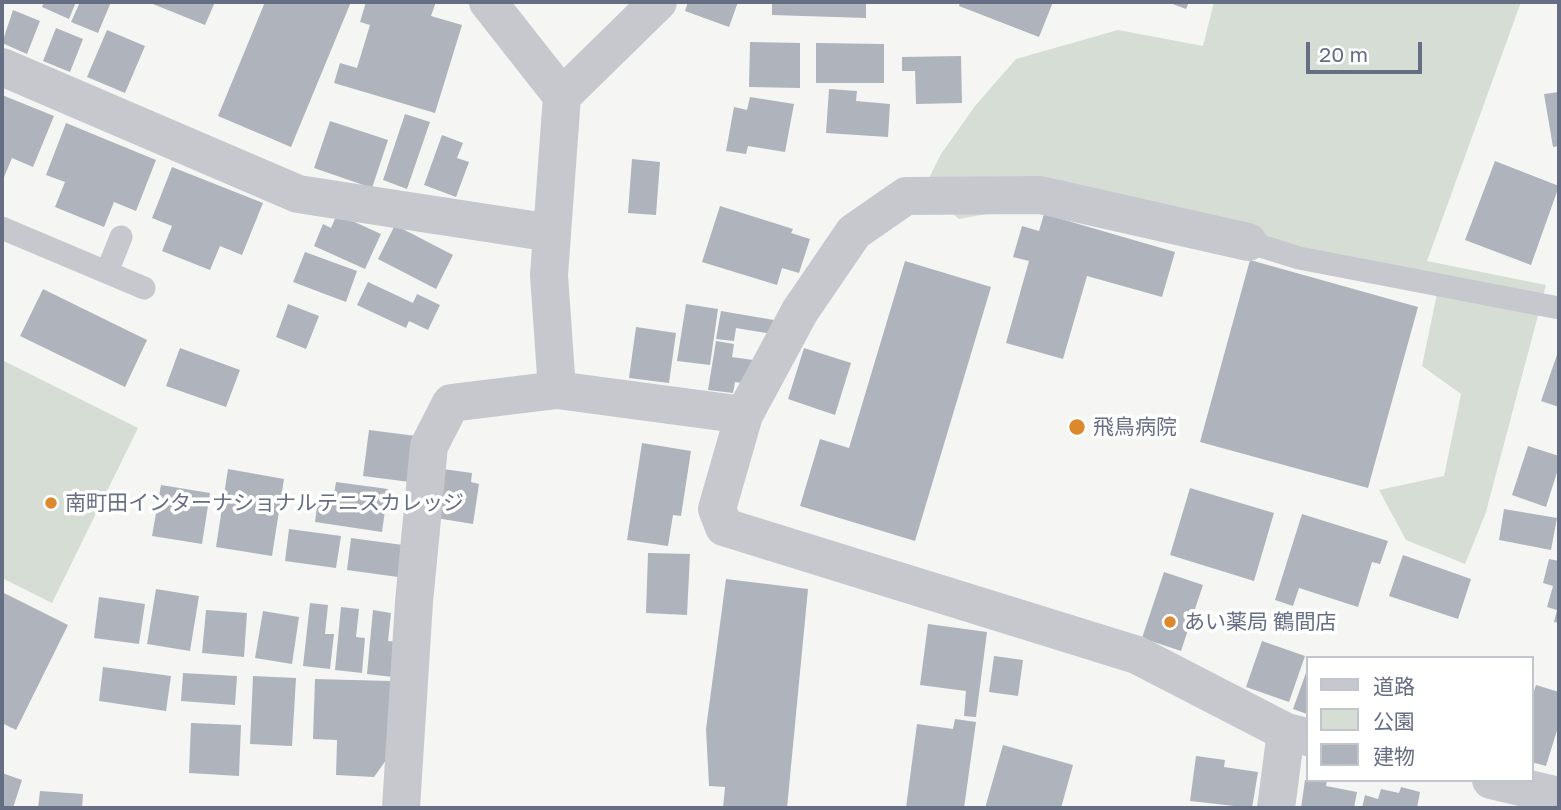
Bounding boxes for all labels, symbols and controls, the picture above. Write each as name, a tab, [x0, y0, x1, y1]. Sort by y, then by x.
scale bar	[1309, 28, 1424, 72]
text: 20 m	[1319, 41, 1368, 67]
place label: 飛鳥病院	[1093, 414, 1177, 440]
marker: 飛鳥病院	[1067, 417, 1087, 437]
place label: 南町田インターナショナルテニスカレッジ	[65, 490, 464, 516]
marker: 南町田インターナショナルテニスカレッジ	[43, 495, 59, 511]
place label: あい薬局 鶴間店	[1184, 609, 1336, 635]
marker: あい薬局 鶴間店	[1162, 614, 1178, 630]
legend	[1306, 656, 1533, 782]
text: 道路	[1373, 673, 1415, 699]
text: 公園	[1373, 708, 1415, 734]
text: 建物	[1373, 743, 1415, 769]

